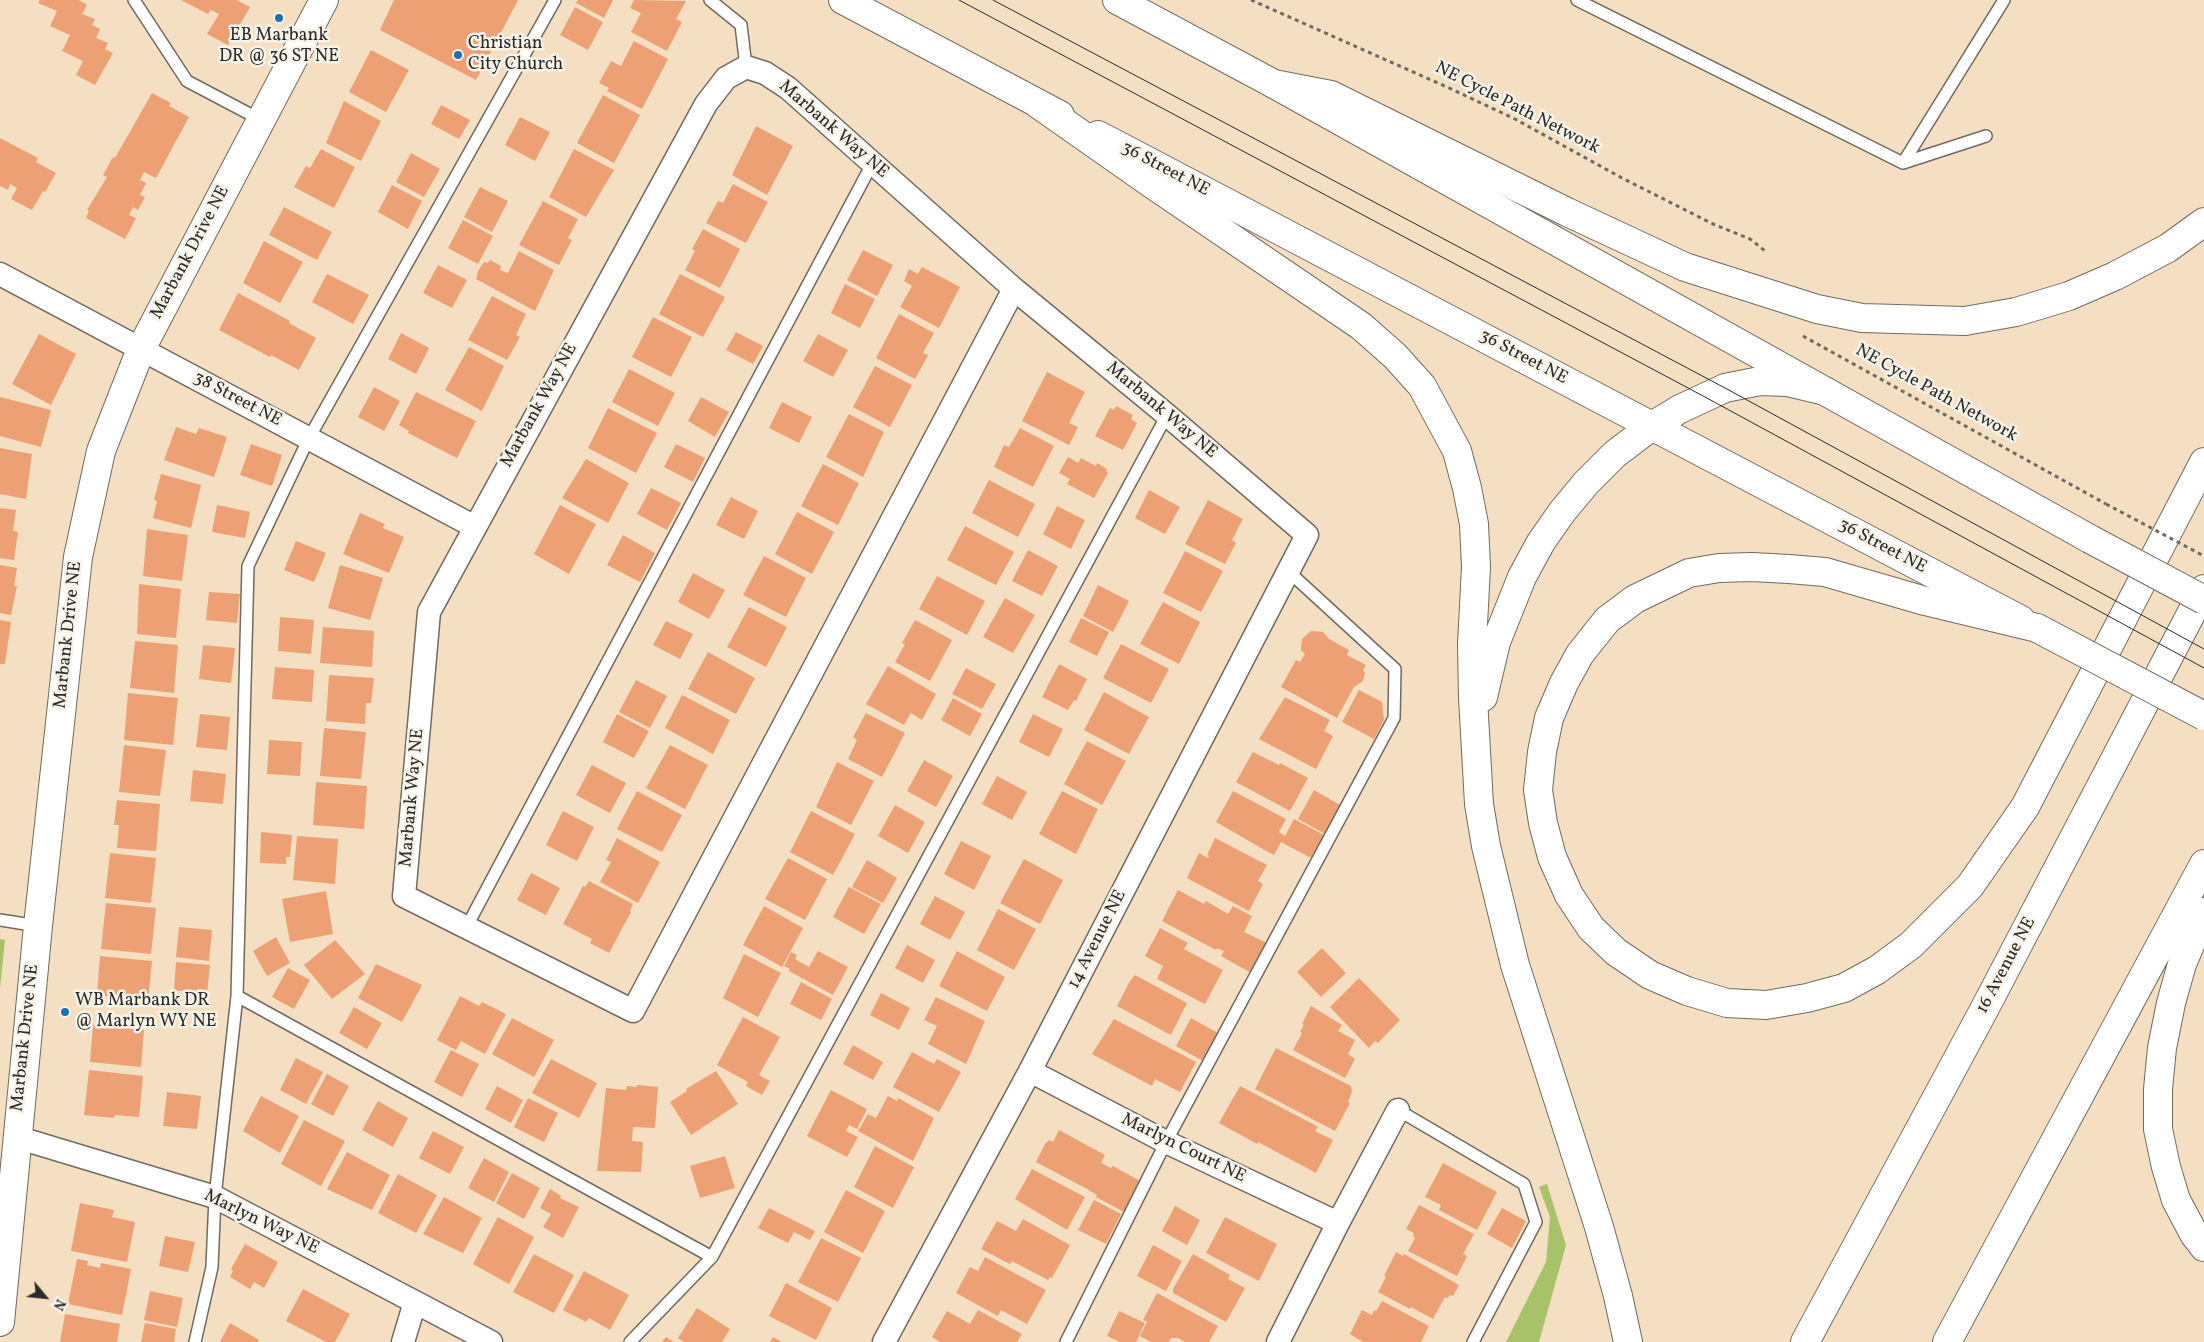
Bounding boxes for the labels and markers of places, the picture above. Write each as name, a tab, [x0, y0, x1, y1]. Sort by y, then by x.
marker: EB Marbank DR @ 36 ST NE	[273, 12, 285, 24]
place label: EB Marbank DR @ 36 ST NE	[219, 26, 339, 68]
place label: Christian City Church	[468, 34, 563, 76]
marker: Christian City Church	[452, 49, 464, 61]
place label: WB Marbank DR @ Marlyn WY NE	[75, 991, 216, 1034]
marker: WB Marbank DR @ Marlyn WY NE	[59, 1006, 71, 1018]

